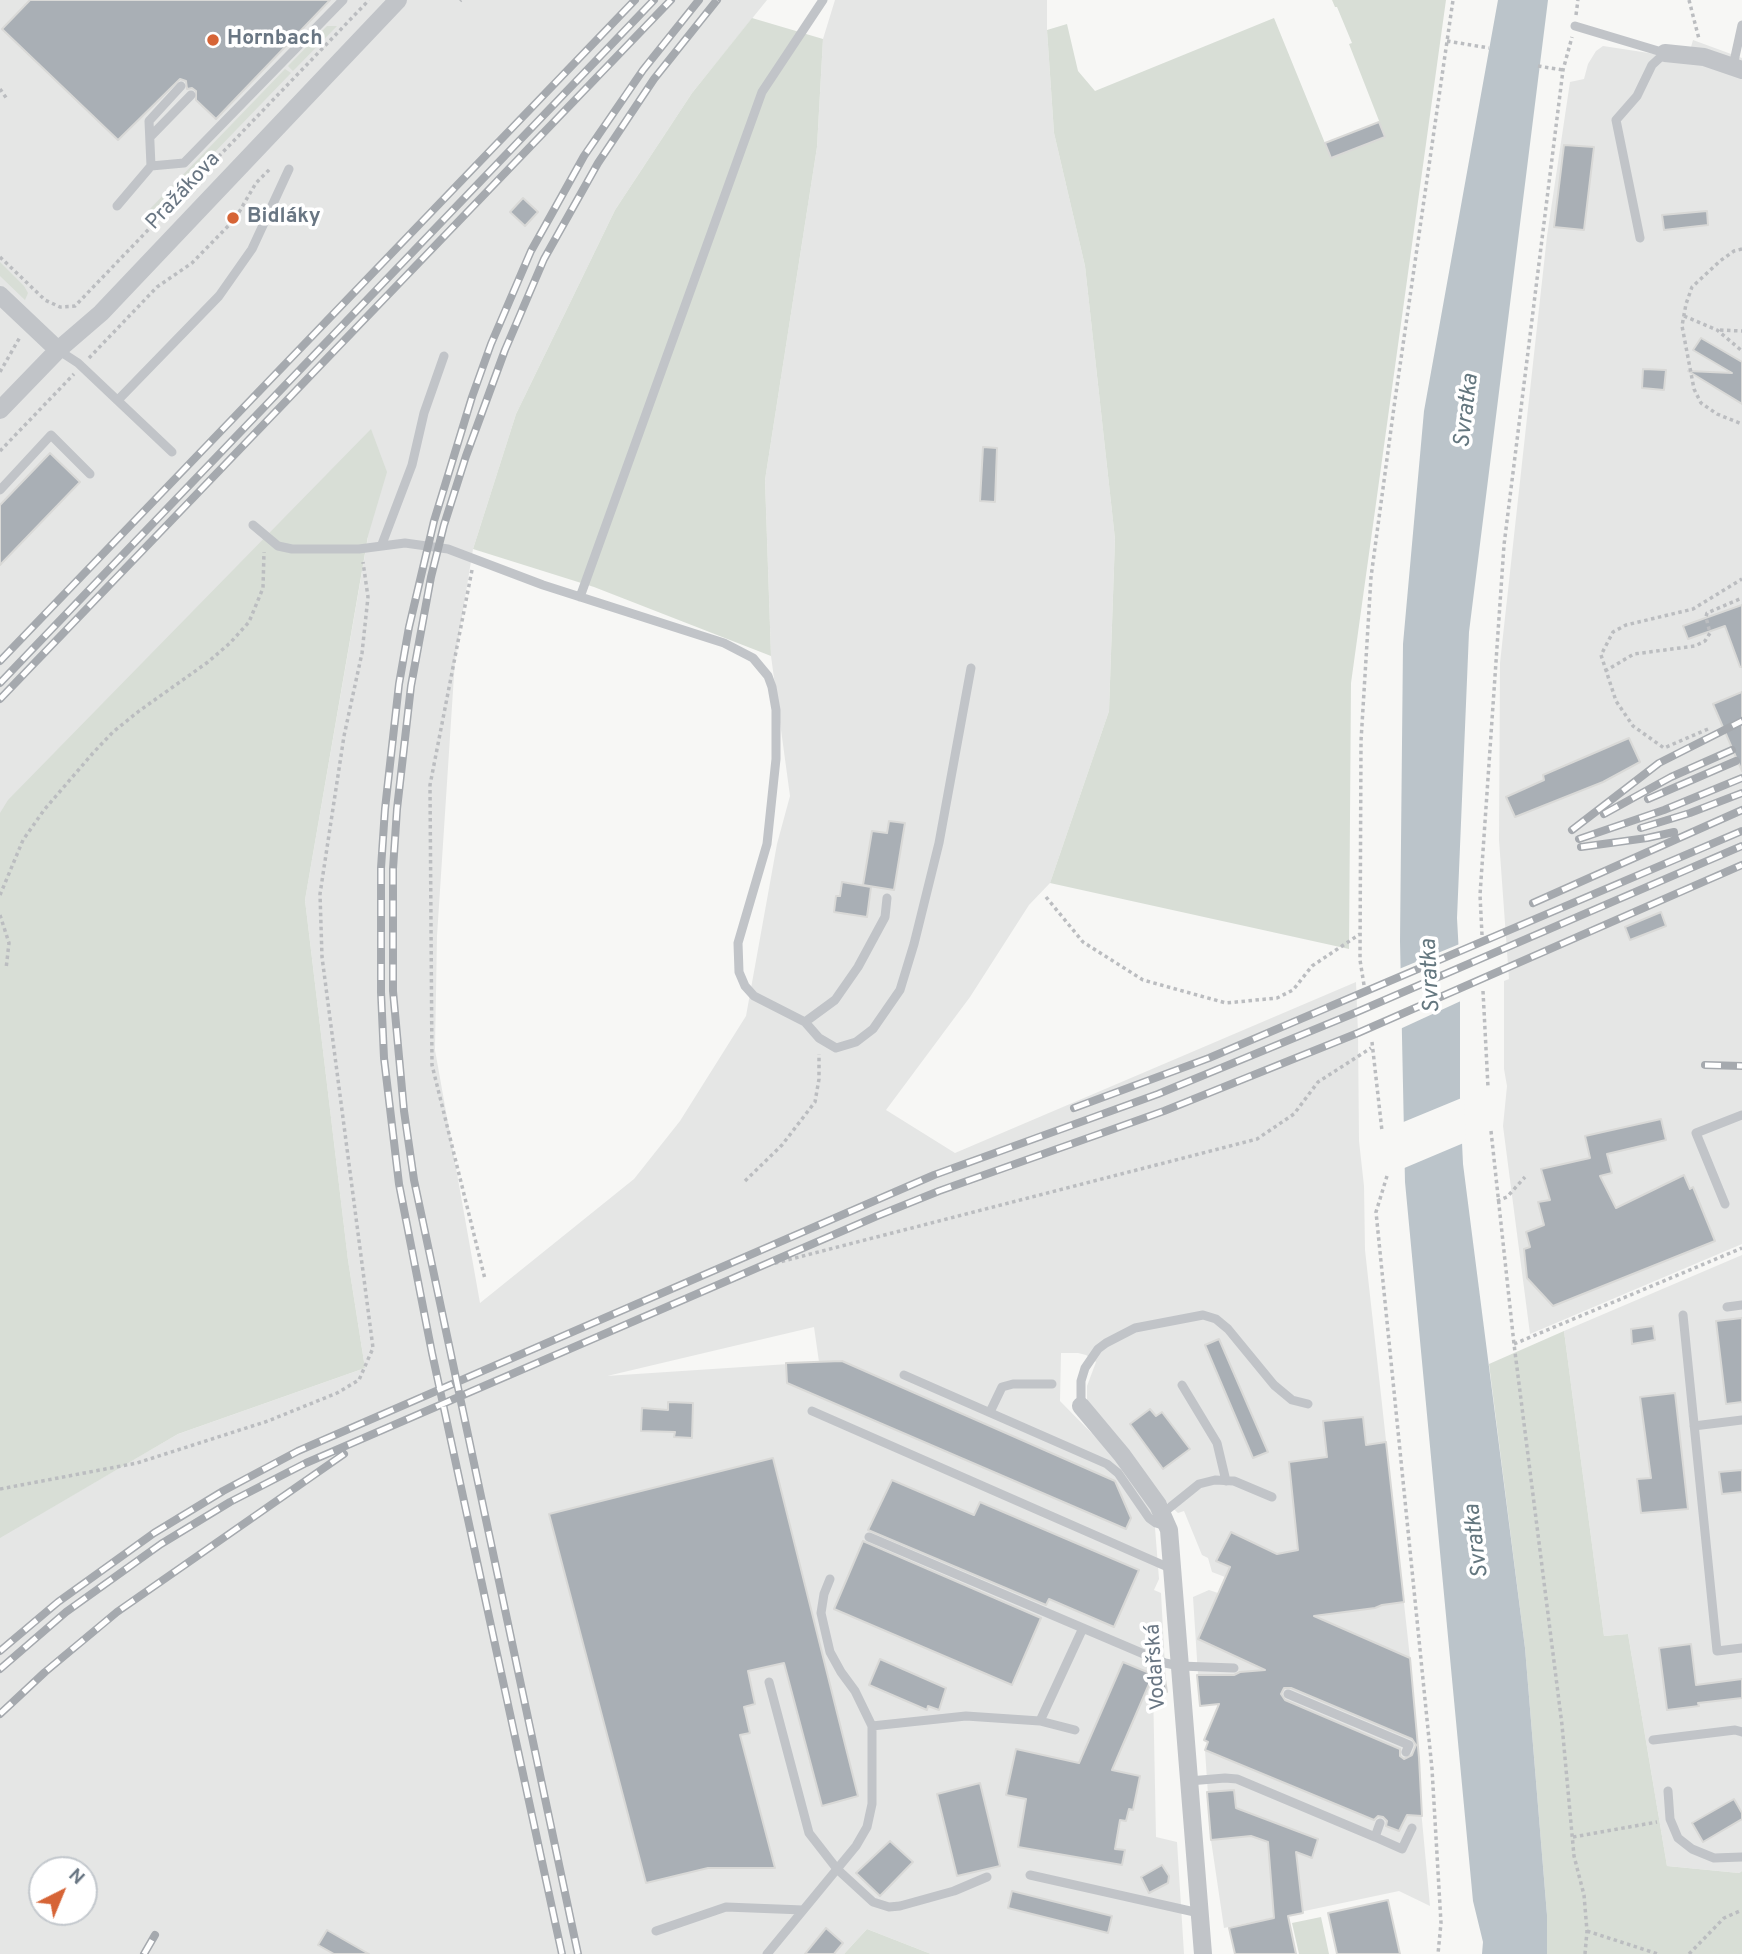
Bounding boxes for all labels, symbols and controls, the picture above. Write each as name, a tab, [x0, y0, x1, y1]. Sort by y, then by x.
place label: Hornbach	[227, 27, 323, 53]
marker: Hornbach	[205, 32, 221, 48]
street label: Pražákova	[142, 148, 226, 236]
place label: Bidláky	[247, 205, 321, 231]
marker: Bidláky	[225, 210, 241, 226]
water label: Svratka	[1450, 372, 1486, 450]
water label: Svratka	[1416, 938, 1448, 1014]
water label: Svratka	[1460, 1502, 1496, 1580]
street label: Vodařská	[1141, 1623, 1173, 1711]
north arrow	[28, 1856, 98, 1926]
text: N	[63, 1864, 89, 1891]

